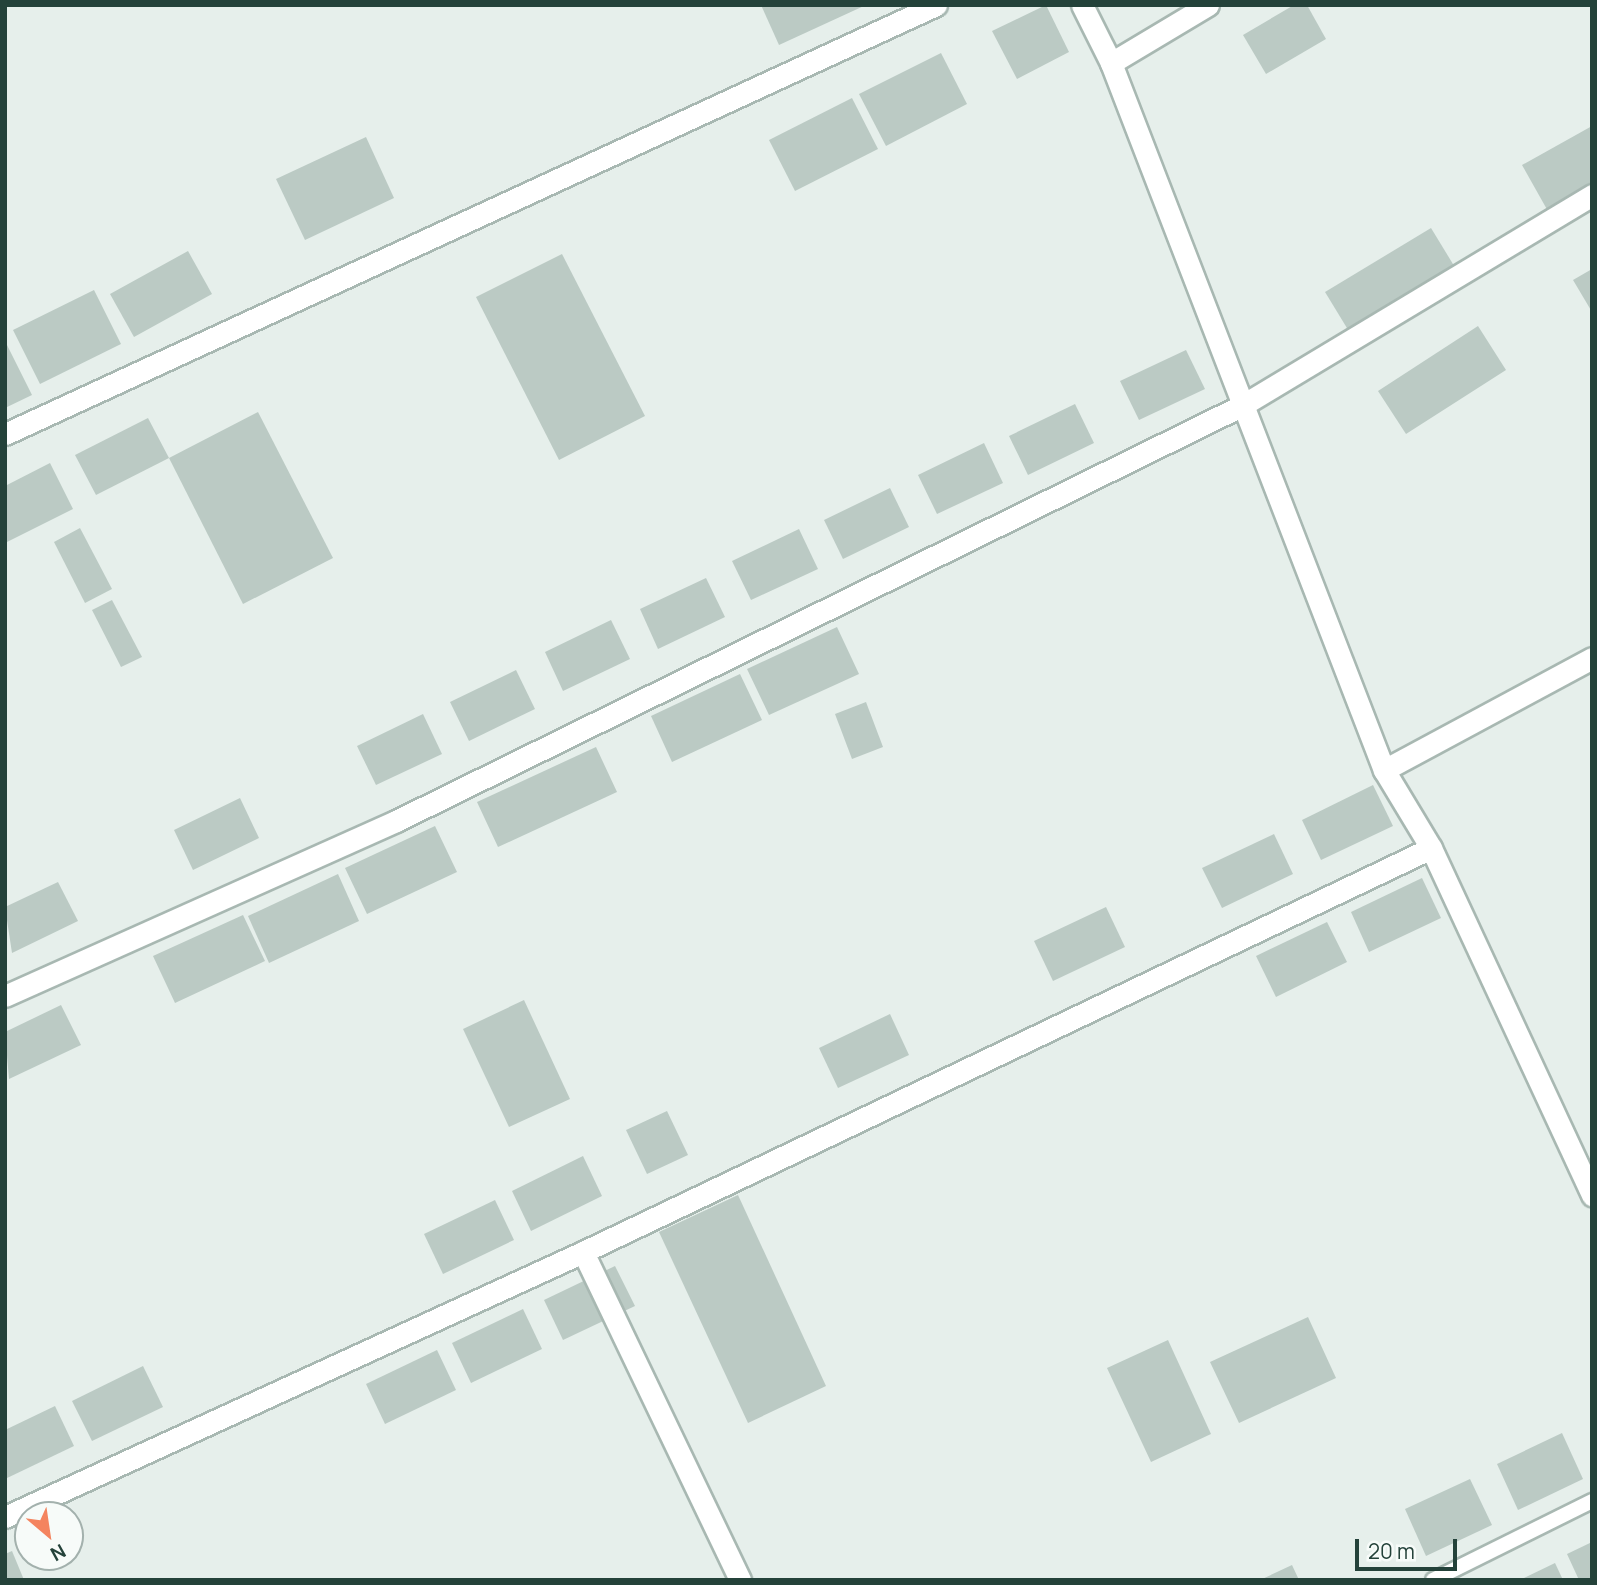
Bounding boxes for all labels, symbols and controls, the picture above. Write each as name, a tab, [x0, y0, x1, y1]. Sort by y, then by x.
north arrow	[14, 1501, 84, 1571]
scale bar	[1359, 1526, 1460, 1570]
text: 20 m	[1368, 1537, 1415, 1565]
text: N	[46, 1538, 70, 1567]

